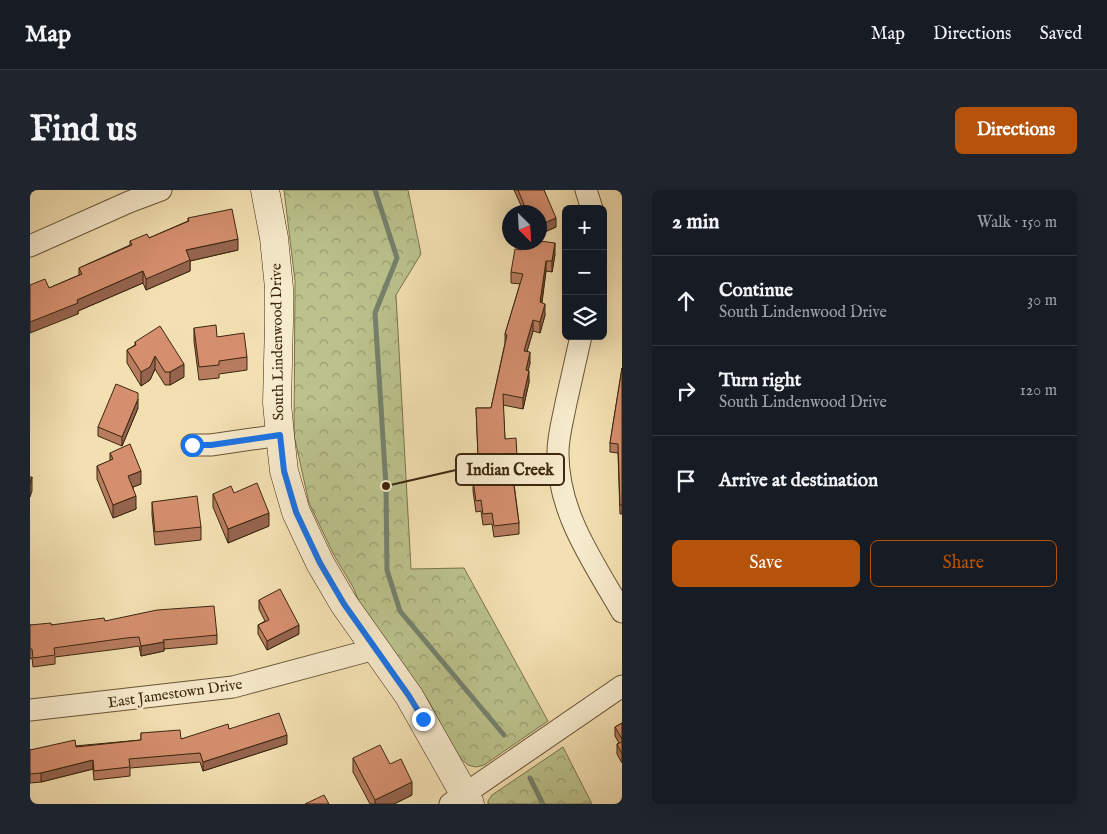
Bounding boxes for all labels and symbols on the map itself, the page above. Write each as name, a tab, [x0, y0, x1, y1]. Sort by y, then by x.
north arrow	[502, 205, 547, 250]
street label: South Lindenwood Drive	[267, 263, 288, 421]
route start	[181, 434, 204, 457]
callout: Indian Creek	[456, 454, 564, 485]
text: Indian Creek	[466, 461, 554, 481]
street label: East Jamestown Drive	[107, 675, 244, 712]
route end	[412, 708, 435, 731]

